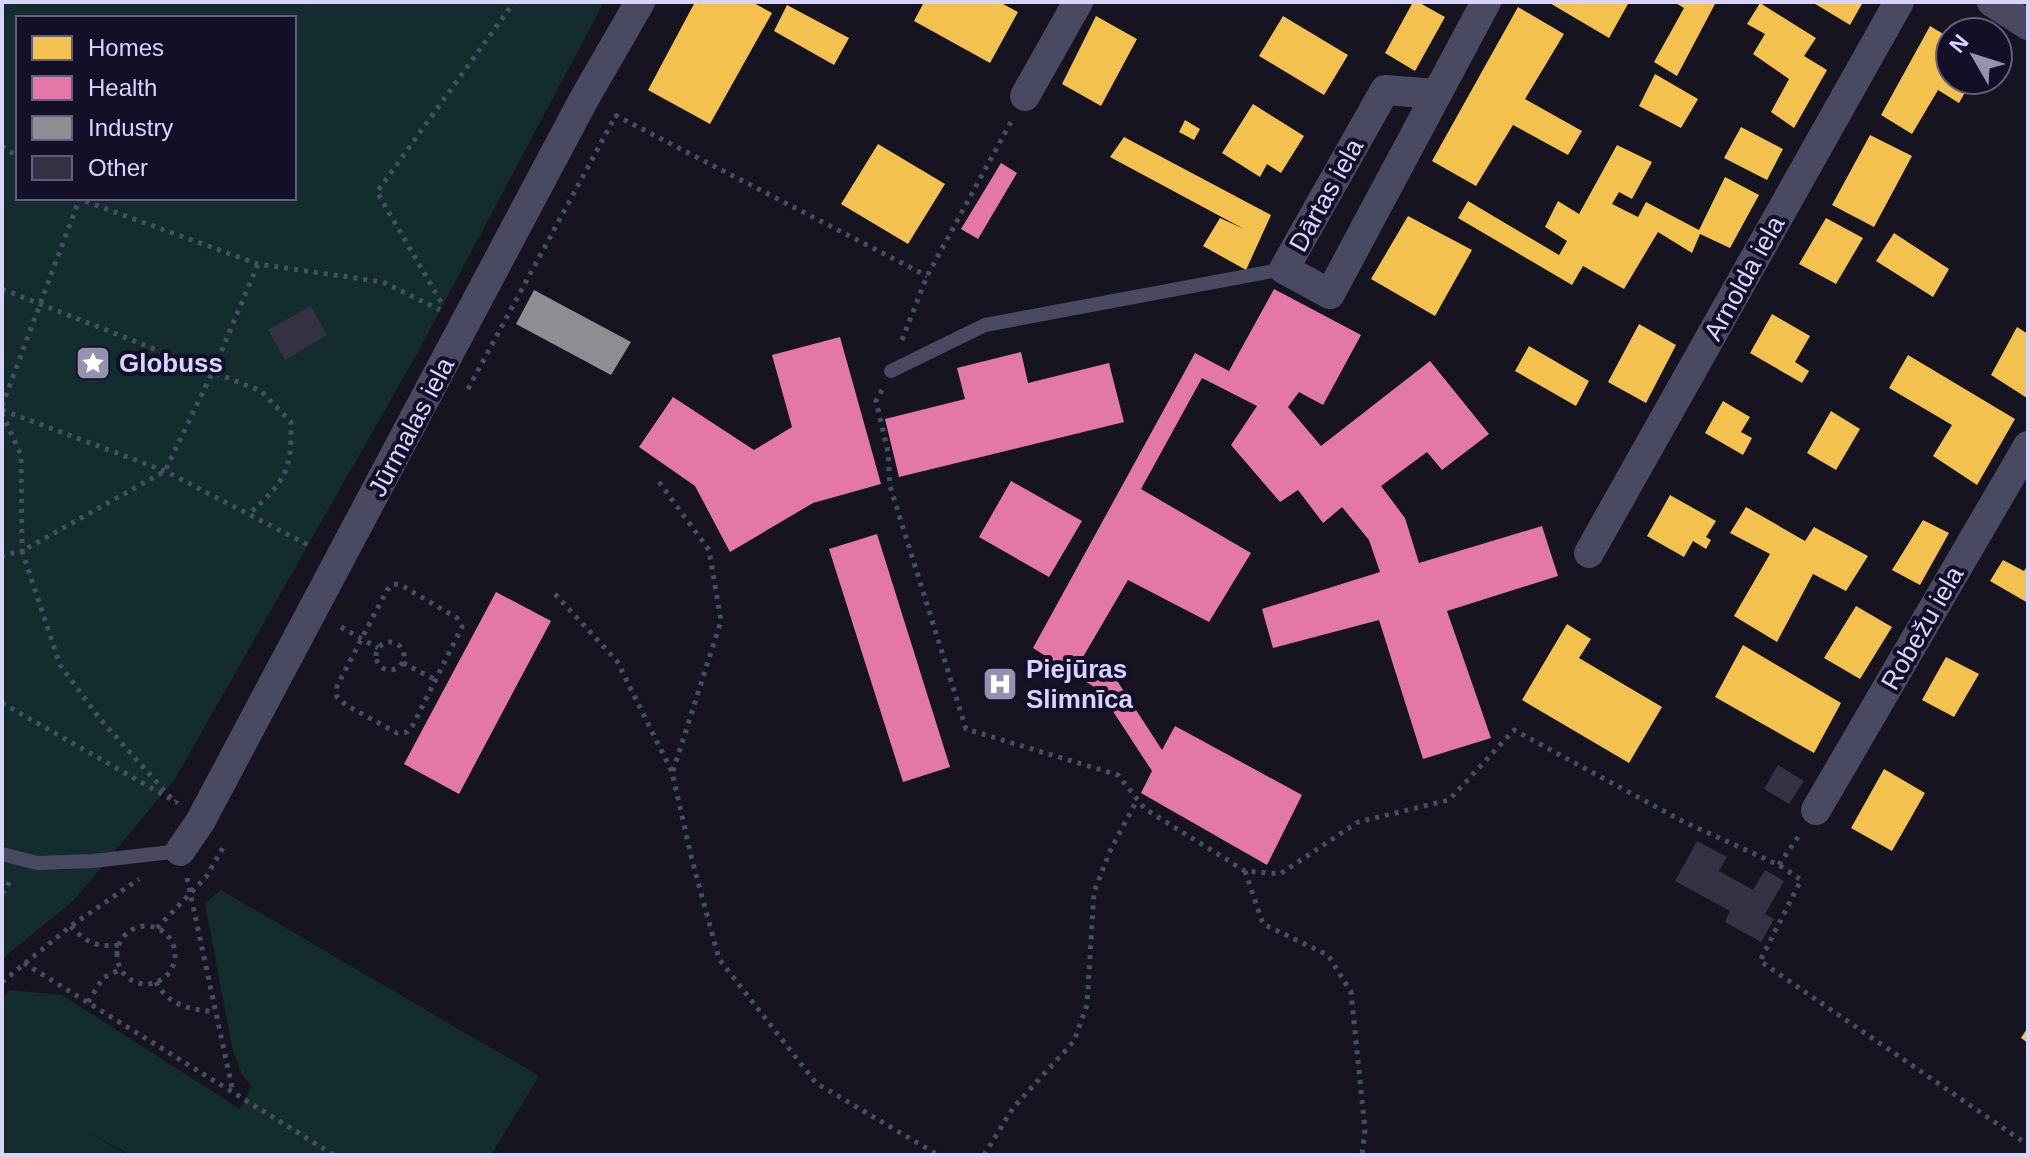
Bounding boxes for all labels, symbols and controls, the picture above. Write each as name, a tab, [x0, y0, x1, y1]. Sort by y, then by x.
legend	[16, 16, 296, 200]
north arrow	[1934, 16, 2014, 96]
text: N	[1944, 30, 1974, 58]
text: Homes	[88, 34, 164, 61]
text: Health	[88, 74, 157, 101]
text: Industry	[88, 114, 173, 141]
street label: Dārtas iela	[1283, 133, 1370, 257]
text: Other	[88, 154, 148, 181]
street label: Arnolda iela	[1698, 210, 1791, 345]
place icon: Globuss	[74, 344, 112, 382]
place label: Globuss	[119, 348, 223, 378]
street label: Jūrmalas iela	[362, 352, 460, 502]
street label: Robežu iela	[1875, 561, 1970, 695]
place label: Piejūras Slimnīca	[1026, 654, 1133, 714]
hospital icon: Piejūras Slimnīca	[981, 665, 1019, 703]

